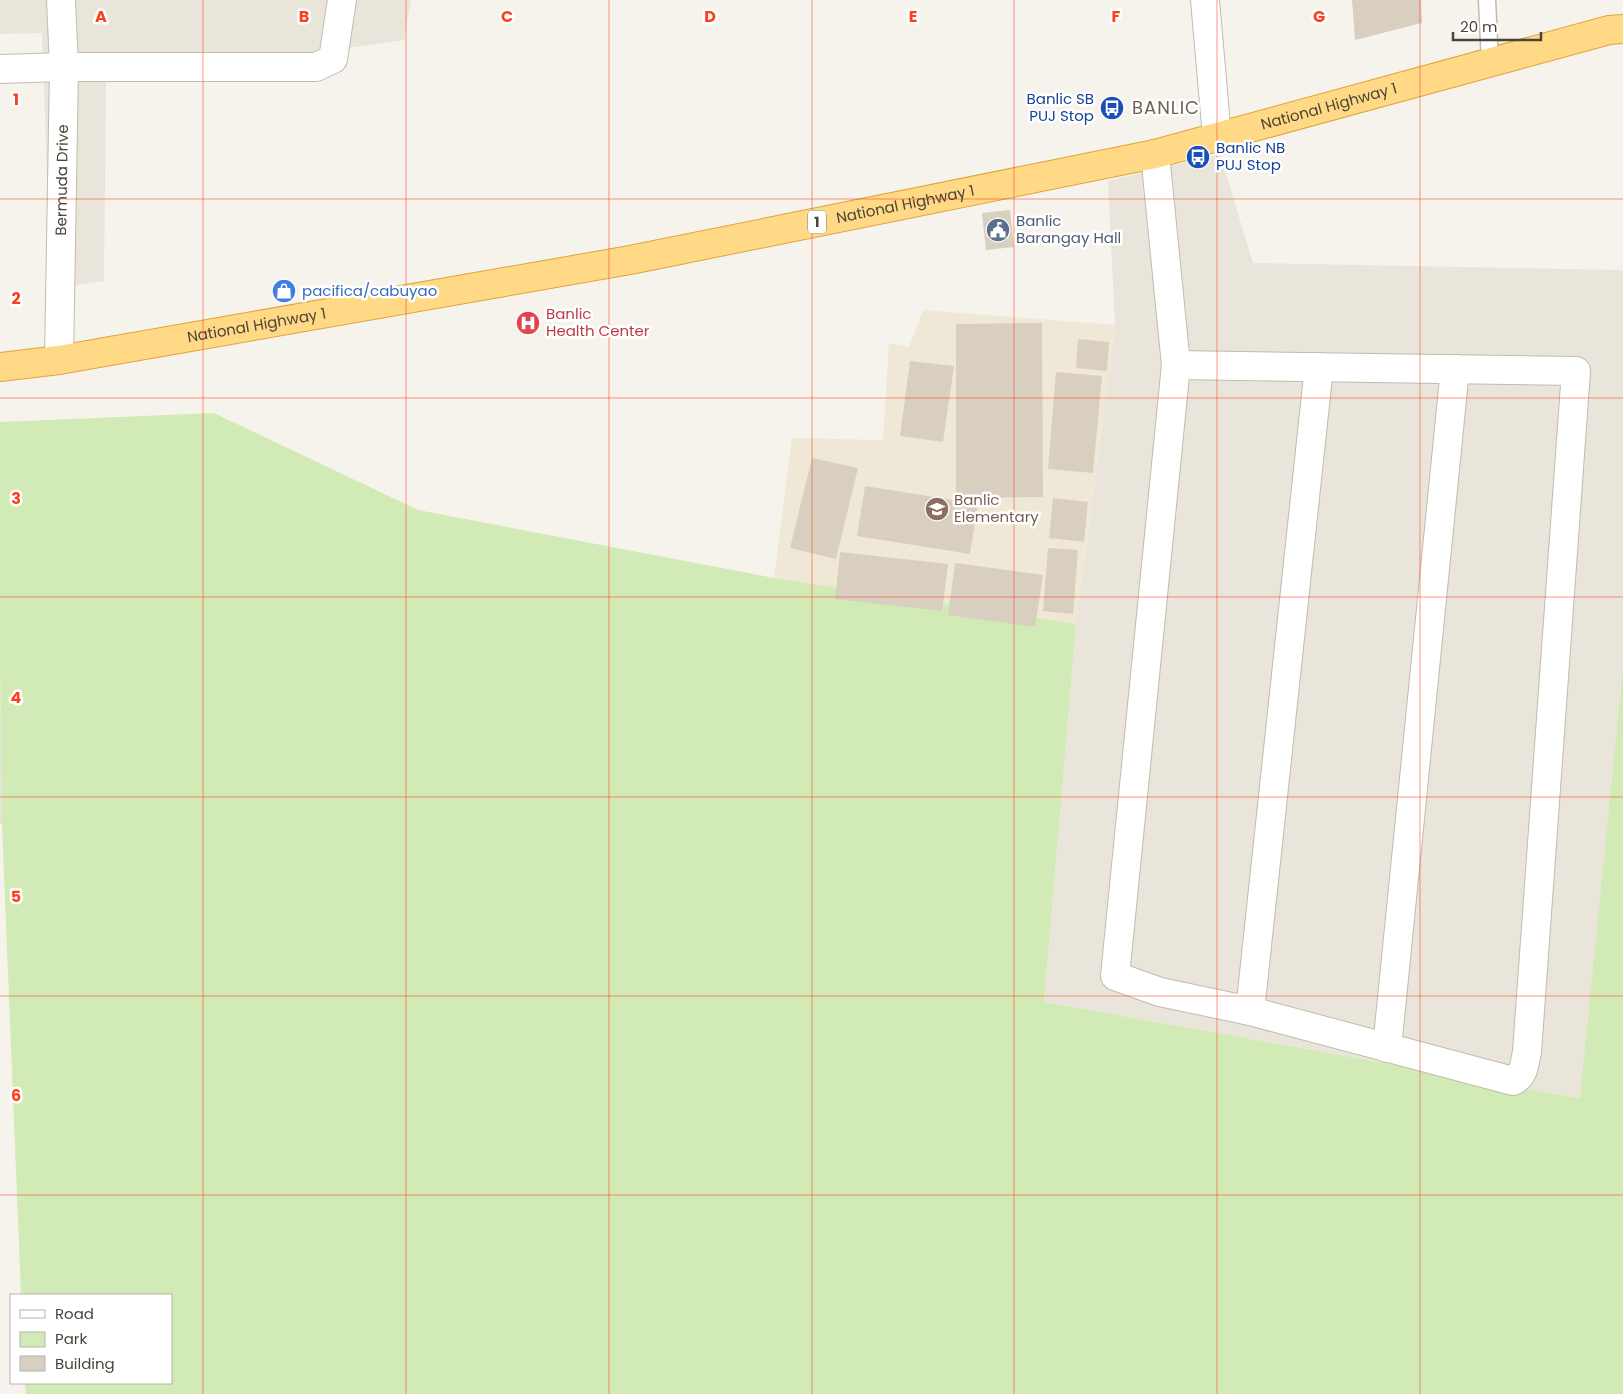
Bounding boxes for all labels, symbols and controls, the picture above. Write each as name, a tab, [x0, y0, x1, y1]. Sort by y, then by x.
text: A	[95, 5, 107, 28]
text: B	[299, 5, 309, 28]
text: C	[501, 5, 513, 28]
text: D	[704, 5, 716, 28]
text: E	[909, 5, 917, 28]
text: F	[1112, 5, 1121, 28]
text: G	[1313, 5, 1325, 28]
scale bar	[1453, 10, 1540, 42]
text: 20 m	[1460, 16, 1498, 37]
street label: National Highway 1	[1258, 77, 1399, 135]
text: 1	[13, 88, 19, 111]
place label: Banlic SB PUJ Stop	[1027, 88, 1094, 126]
bus stop icon: Banlic SB PUJ Stop	[1099, 95, 1125, 121]
district label: BANLIC	[1132, 95, 1200, 120]
street label: Bermuda Drive	[50, 124, 73, 236]
place label: Banlic NB PUJ Stop	[1216, 137, 1285, 175]
bus stop icon: Banlic NB PUJ Stop	[1185, 144, 1211, 170]
street label: National Highway 1	[834, 180, 976, 228]
road number: 1	[808, 210, 826, 233]
place label: Banlic Barangay Hall	[1016, 210, 1121, 248]
public building icon: Banlic Barangay Hall	[985, 217, 1011, 243]
shop icon: pacifica/cabuyao	[271, 278, 297, 304]
place label: pacifica/cabuyao	[302, 280, 437, 301]
text: 2	[11, 287, 21, 310]
street label: National Highway 1	[185, 302, 328, 347]
place label: Banlic Health Center	[546, 303, 650, 341]
hospital icon: Banlic Health Center	[515, 310, 541, 336]
text: 3	[11, 487, 21, 510]
place label: Banlic Elementary	[954, 489, 1039, 527]
school or university icon: Banlic Elementary	[924, 496, 950, 522]
text: 4	[11, 686, 22, 709]
text: 5	[11, 885, 21, 908]
text: 6	[11, 1084, 21, 1107]
legend	[10, 1294, 172, 1384]
text: Road	[55, 1303, 94, 1324]
text: Park	[55, 1328, 87, 1349]
text: Building	[55, 1353, 115, 1374]

